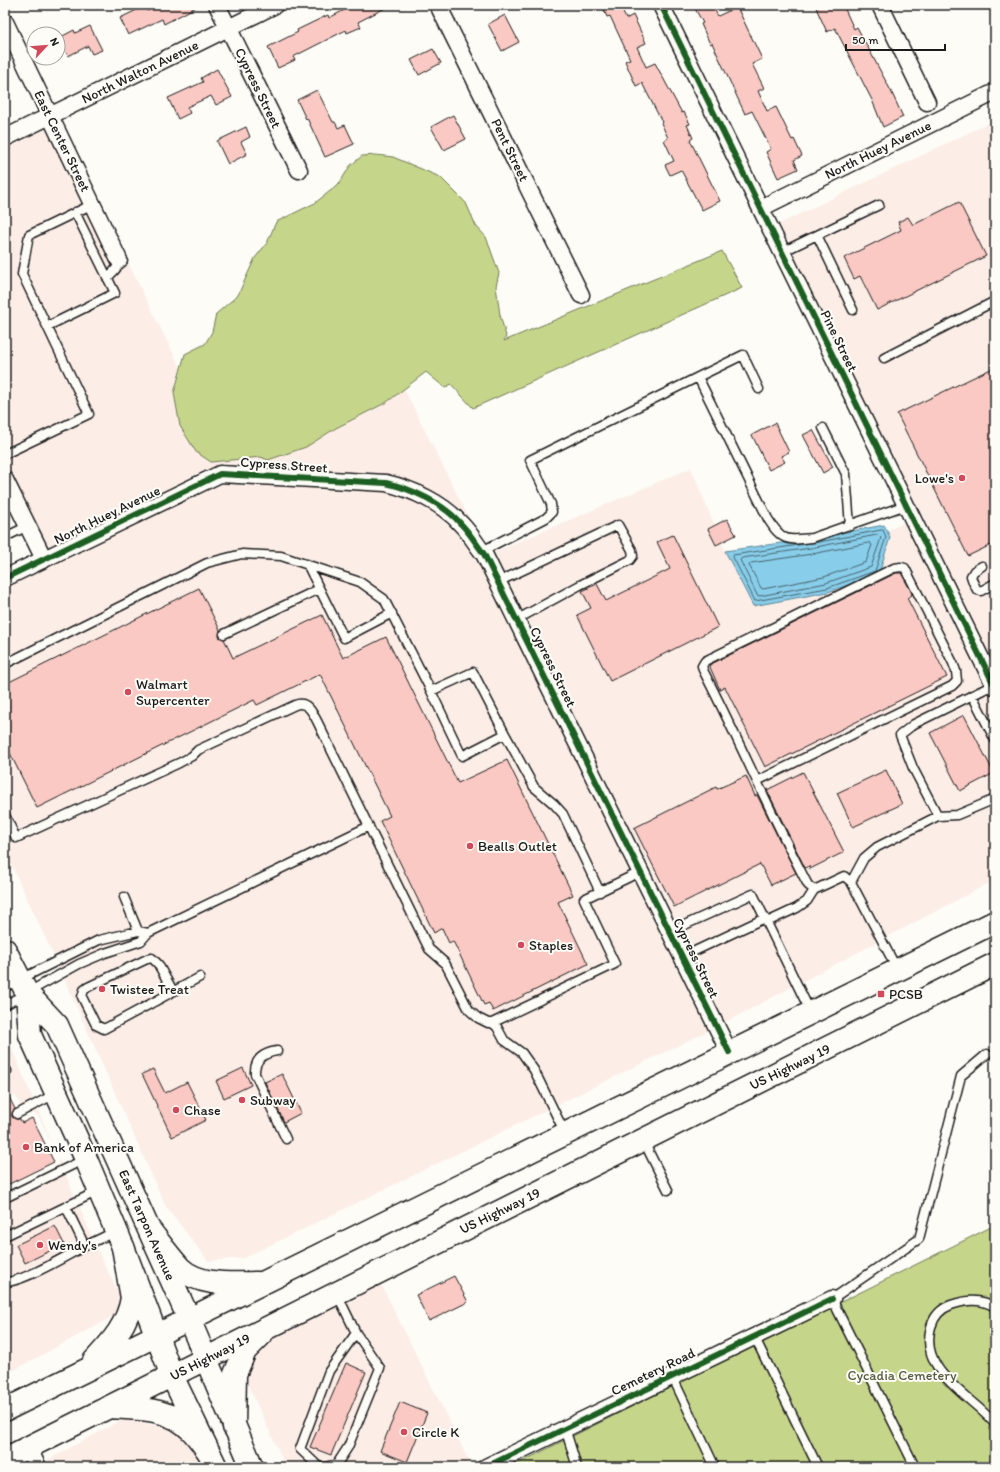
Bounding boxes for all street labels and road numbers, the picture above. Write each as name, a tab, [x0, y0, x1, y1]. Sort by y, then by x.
street label: North Walton Avenue	[79, 36, 201, 108]
street label: Cypress Street	[231, 45, 285, 131]
street label: East Center Street	[30, 87, 94, 195]
street label: Pent Street	[487, 116, 533, 184]
street label: North Huey Avenue	[822, 117, 934, 183]
street label: Pine Street	[817, 307, 861, 375]
street label: Cypress Street	[240, 453, 328, 477]
street label: North Huey Avenue	[51, 482, 163, 548]
street label: Cypress Street	[526, 624, 580, 710]
street label: Cypress Street	[669, 915, 723, 1001]
street label: US Highway 19	[747, 1040, 833, 1094]
street label: East Tarpon Avenue	[115, 1167, 179, 1283]
street label: US Highway 19	[457, 1184, 543, 1238]
street label: US Highway 19	[167, 1329, 253, 1385]
street label: Cemetery Road	[608, 1344, 698, 1400]

